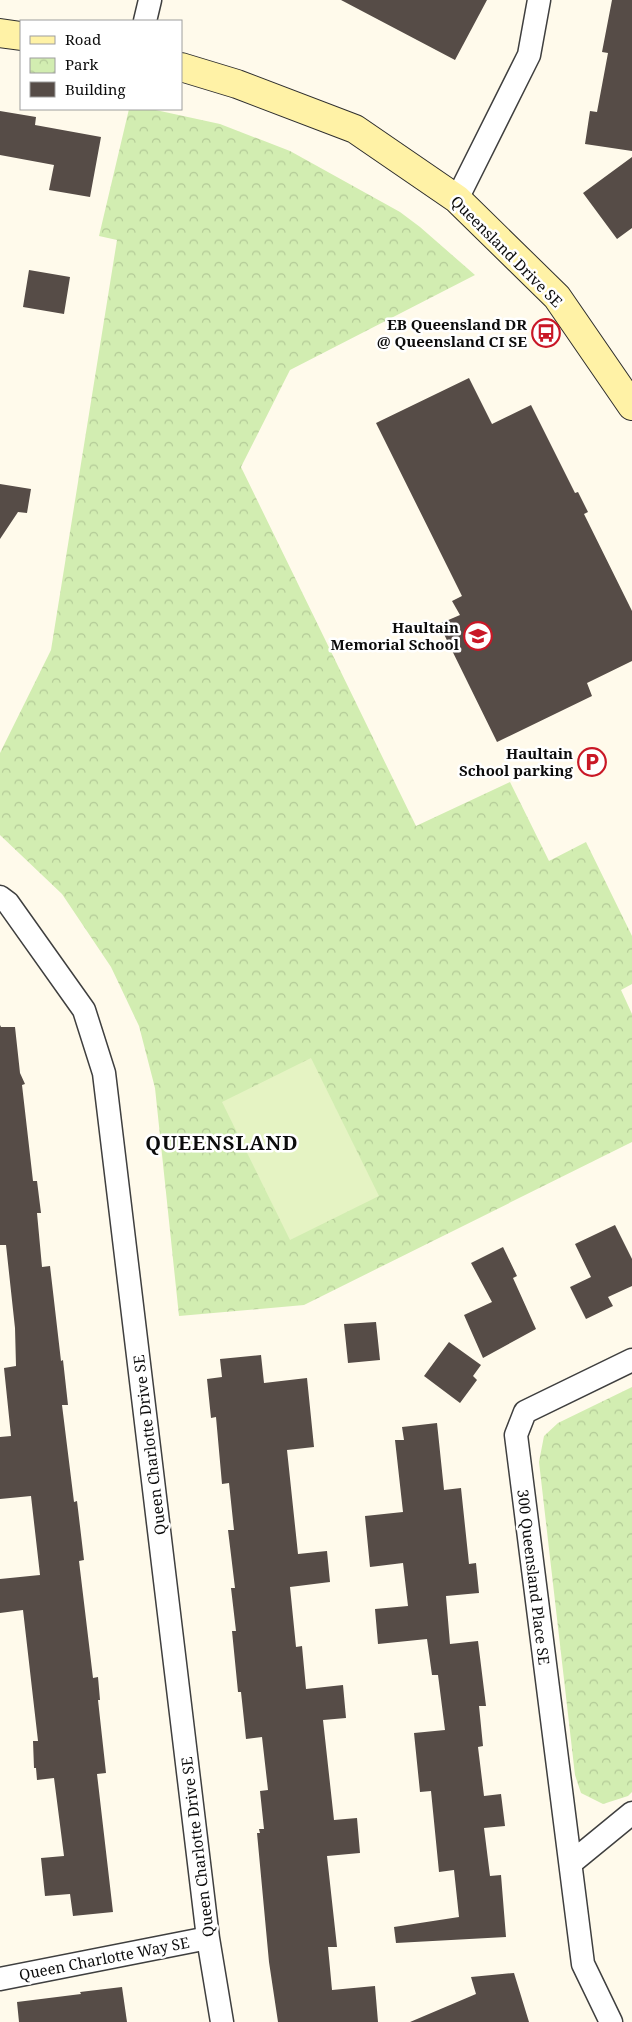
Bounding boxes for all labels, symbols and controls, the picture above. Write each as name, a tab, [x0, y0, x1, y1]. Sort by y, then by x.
legend	[20, 20, 182, 110]
text: Road	[65, 29, 101, 49]
text: Park	[65, 54, 99, 74]
text: Building	[65, 79, 126, 99]
street label: Queensland Drive SE	[447, 191, 567, 311]
place label: EB Queensland DR @ Queensland CI SE	[377, 314, 527, 351]
bus stop icon: EB Queensland DR @ Queensland CI SE	[531, 318, 561, 348]
place label: Haultain Memorial School	[331, 617, 460, 654]
school or university icon: Haultain Memorial School	[463, 621, 493, 651]
place label: Haultain School parking	[459, 743, 574, 780]
parking icon: Haultain School parking	[577, 747, 607, 777]
district label: QUEENSLAND	[145, 1129, 299, 1156]
street label: Queen Charlotte Drive SE	[128, 1354, 170, 1536]
street label: 300 Queensland Place SE	[513, 1488, 555, 1666]
street label: Queen Charlotte Drive SE	[176, 1756, 218, 1938]
street label: Queen Charlotte Way SE	[17, 1932, 191, 1984]

